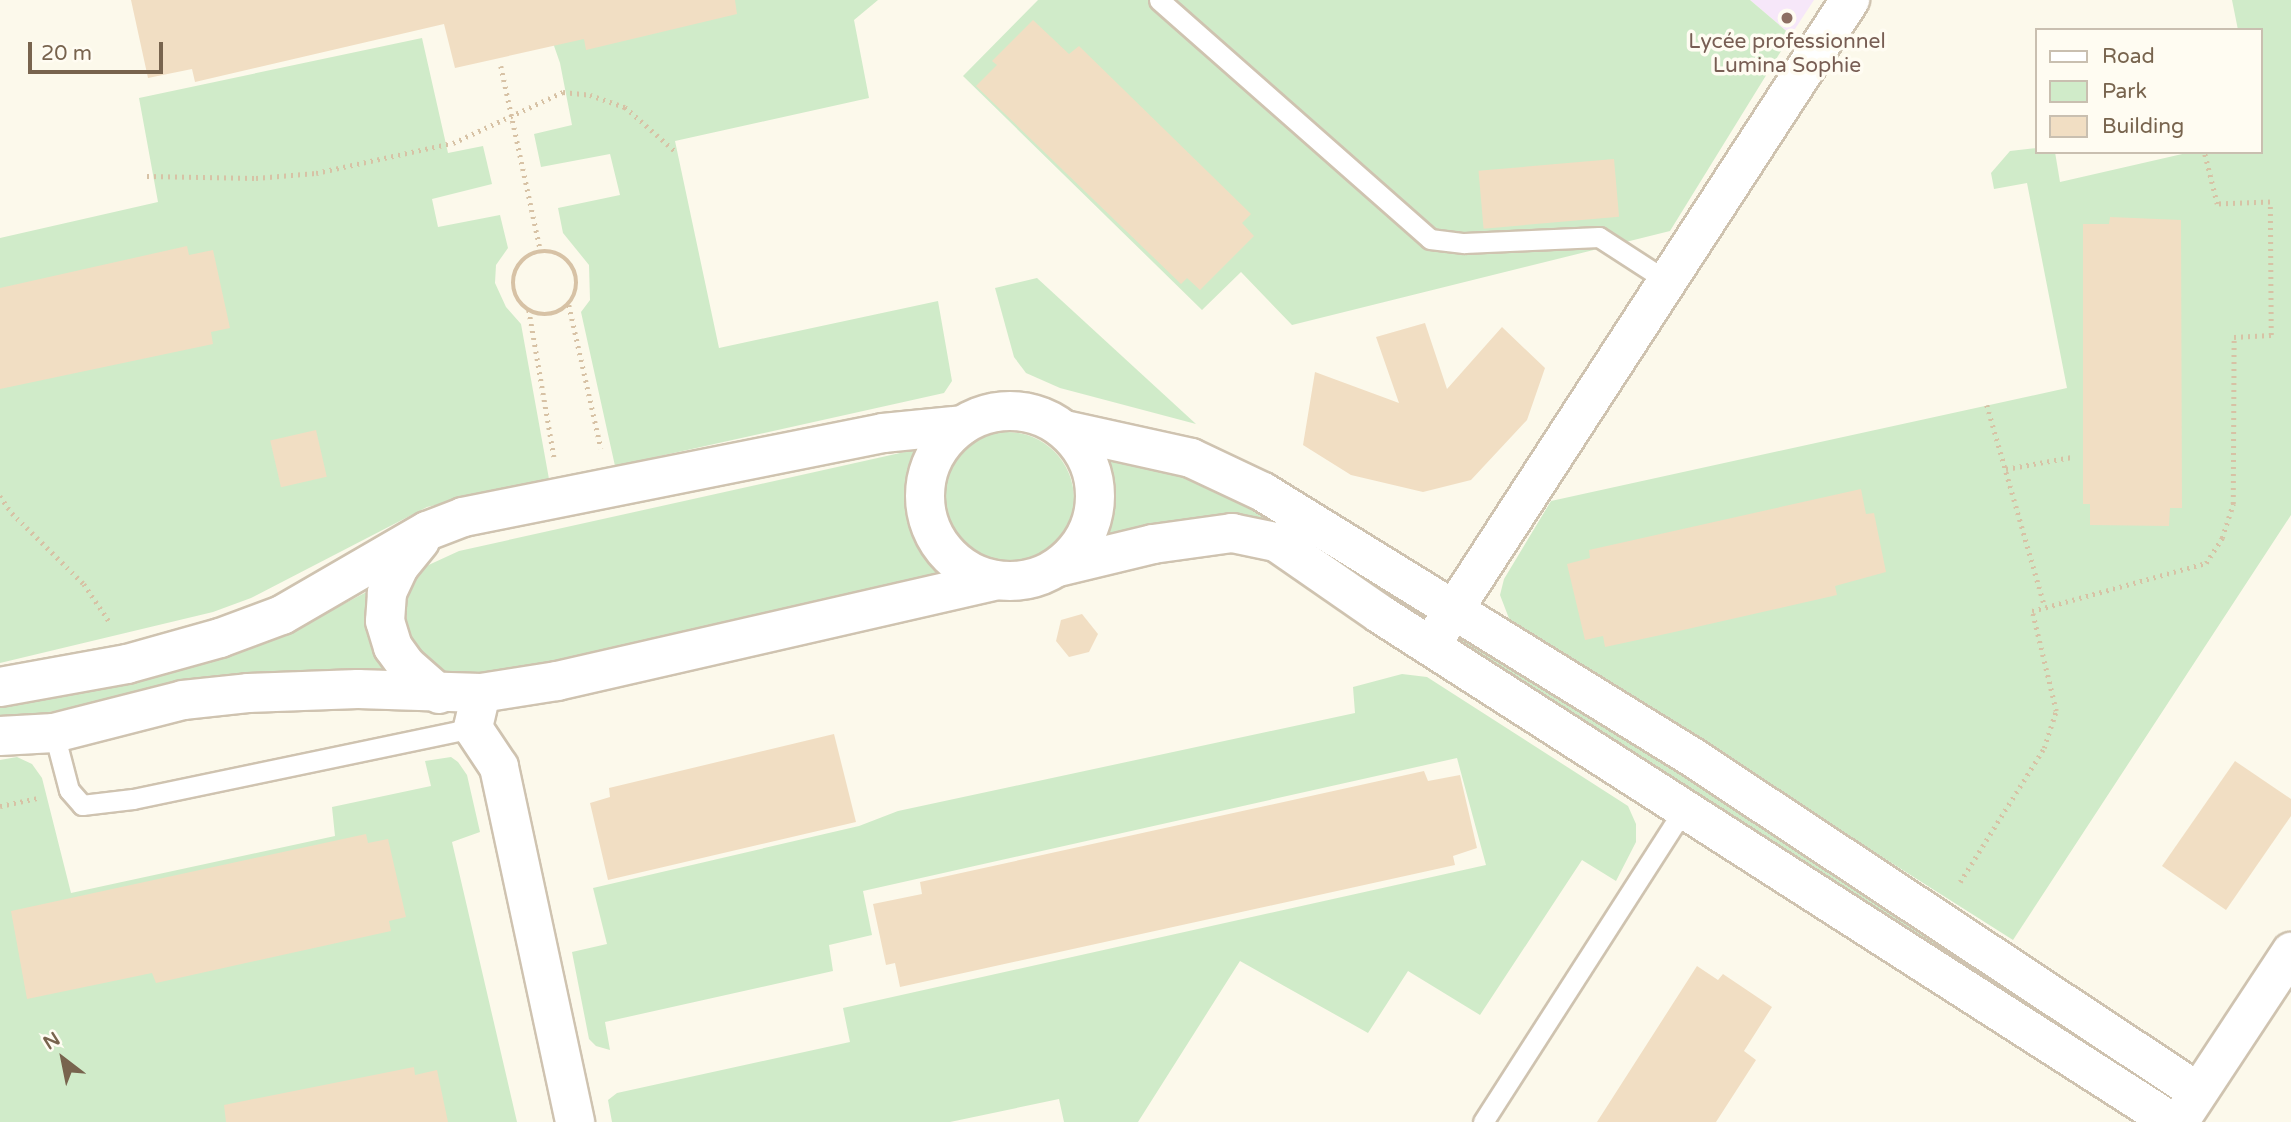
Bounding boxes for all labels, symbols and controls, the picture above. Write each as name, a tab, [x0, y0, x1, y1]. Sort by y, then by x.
marker: Lycée professionnel Lumina Sophie	[1779, 10, 1795, 26]
scale bar	[32, 28, 166, 72]
legend	[2036, 28, 2263, 154]
place label: Lycée professionnel Lumina Sophie	[1688, 29, 1886, 79]
text: 20 m	[41, 41, 92, 66]
text: Road	[2102, 44, 2155, 69]
text: Park	[2102, 79, 2147, 104]
text: Building	[2102, 114, 2184, 139]
north arrow	[28, 1024, 98, 1094]
text: N	[40, 1028, 64, 1055]

